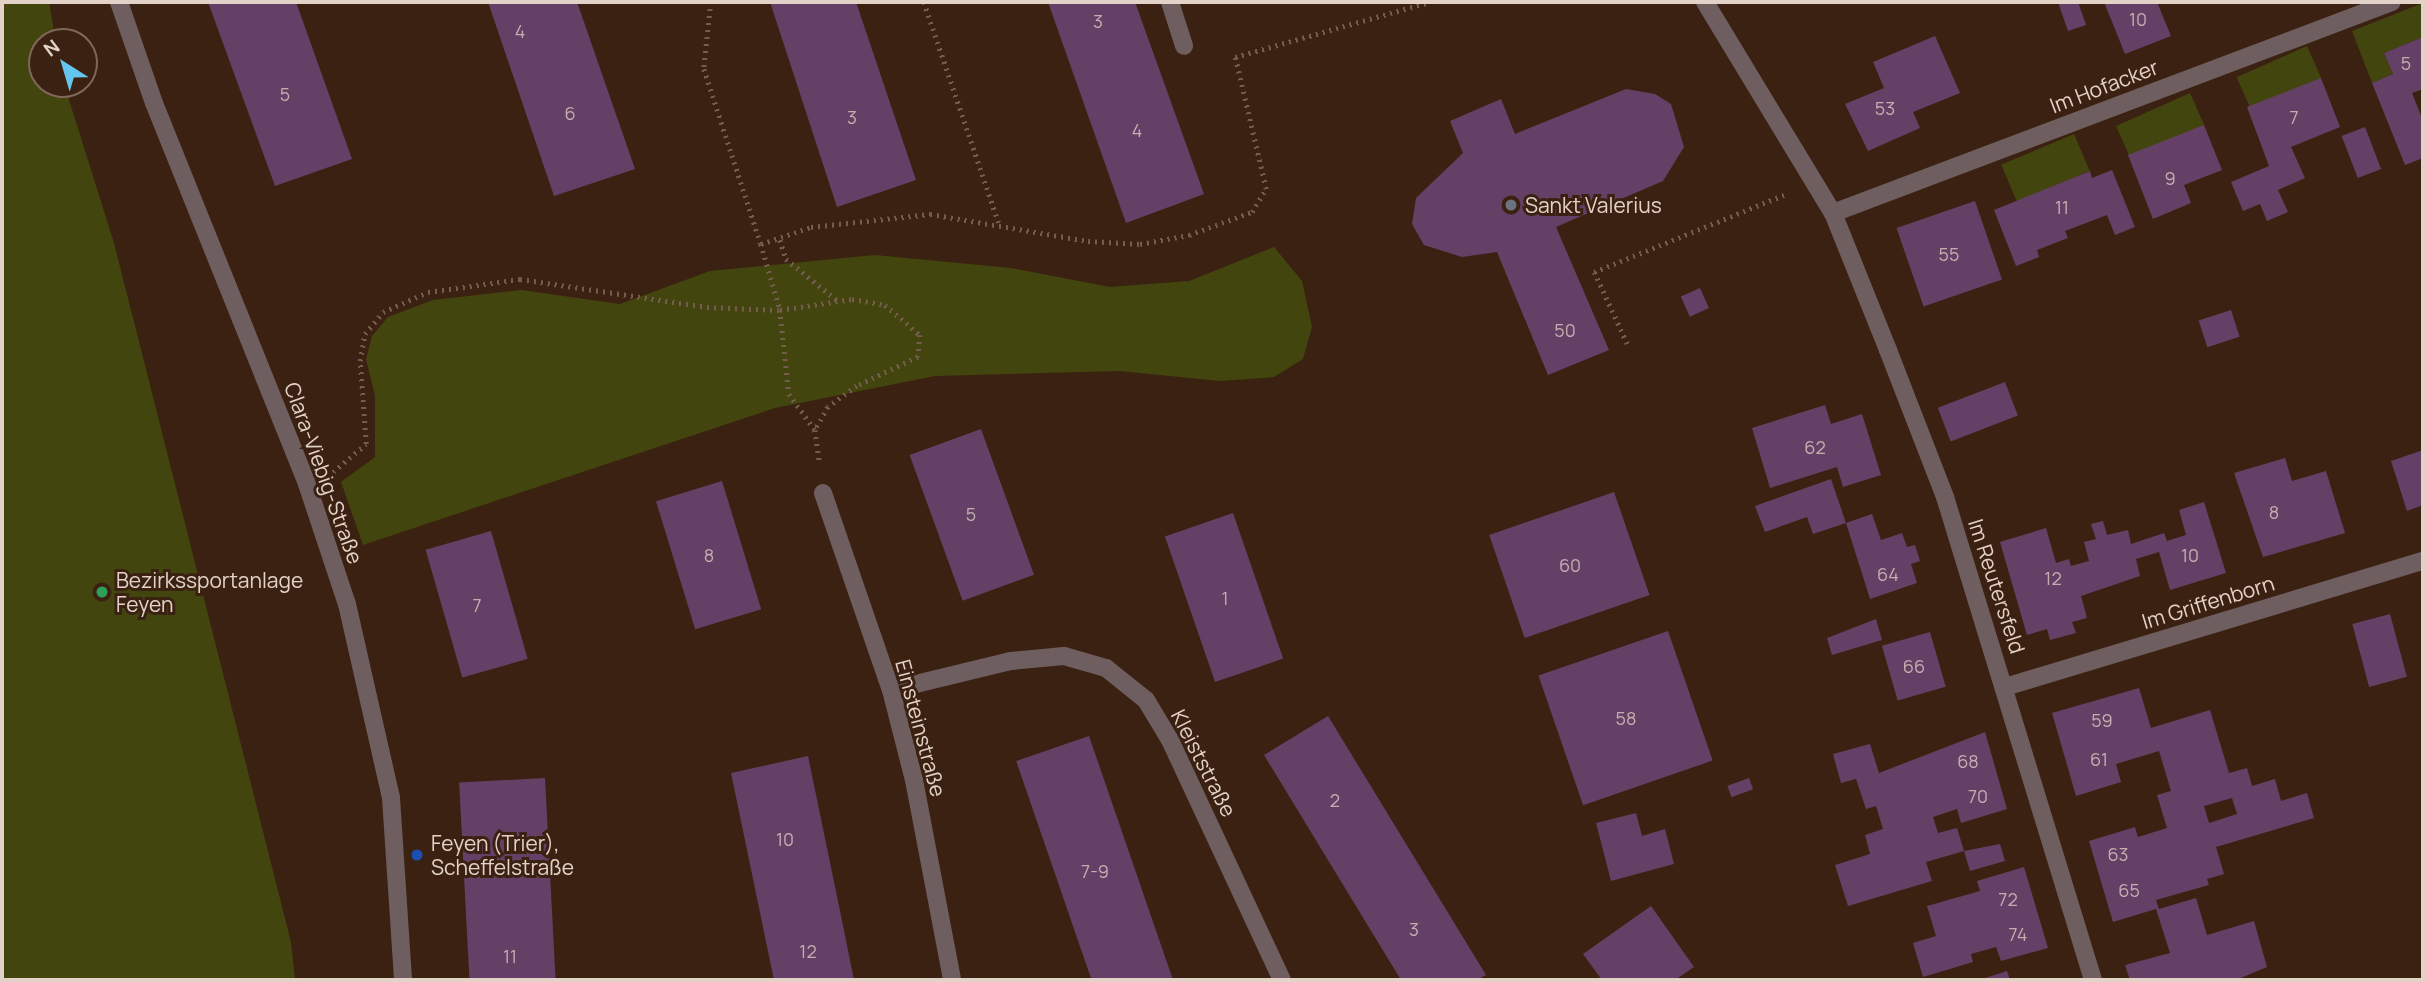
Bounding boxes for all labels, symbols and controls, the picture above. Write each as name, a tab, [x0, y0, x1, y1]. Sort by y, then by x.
house number: 10	[2129, 8, 2147, 30]
house number: 3	[1093, 10, 1103, 32]
house number: 4	[515, 20, 525, 42]
north arrow	[28, 28, 98, 98]
text: N	[38, 33, 65, 62]
house number: 5	[2401, 52, 2411, 74]
street label: Im Hofacker	[2046, 54, 2162, 118]
house number: 5	[280, 83, 290, 105]
house number: 53	[1875, 97, 1895, 119]
house number: 6	[564, 102, 576, 124]
house number: 3	[847, 106, 857, 128]
house number: 7	[2289, 106, 2299, 128]
house number: 4	[1132, 119, 1142, 141]
house number: 9	[2164, 167, 2176, 189]
place label: Sankt Valerius	[1525, 192, 1662, 218]
house number: 11	[2055, 196, 2069, 218]
marker: Sankt Valerius	[1503, 197, 1519, 213]
house number: 55	[1939, 243, 1959, 265]
house number: 50	[1554, 319, 1576, 341]
street label: Clara-Viebig-Straße	[279, 379, 369, 567]
house number: 62	[1804, 436, 1826, 458]
house number: 8	[2269, 501, 2279, 523]
house number: 5	[966, 503, 976, 525]
street label: Im Reutersfeld	[1963, 516, 2031, 656]
house number: 8	[704, 544, 714, 566]
house number: 10	[2181, 544, 2199, 566]
house number: 60	[1559, 554, 1581, 576]
house number: 64	[1877, 563, 1899, 585]
place label: Bezirkssportanlage Feyen	[116, 567, 303, 617]
house number: 12	[2044, 567, 2062, 589]
street label: Im Griffenborn	[2139, 570, 2277, 634]
marker: Bezirkssportanlage Feyen	[94, 584, 110, 600]
house number: 1	[1221, 587, 1229, 609]
house number: 7	[472, 594, 482, 616]
house number: 66	[1903, 655, 1925, 677]
street label: Einsteinstraße	[891, 657, 951, 799]
street label: Kleiststraße	[1166, 705, 1242, 821]
house number: 58	[1616, 707, 1636, 729]
house number: 59	[2091, 709, 2113, 731]
house number: 61	[2090, 748, 2108, 770]
house number: 68	[1957, 750, 1979, 772]
house number: 70	[1968, 785, 1988, 807]
house number: 2	[1330, 789, 1340, 811]
house number: 10	[776, 828, 794, 850]
place label: Feyen (Trier), Scheffelstraße	[431, 830, 574, 880]
house number: 63	[2107, 843, 2129, 865]
marker: Feyen (Trier), Scheffelstraße	[409, 847, 425, 863]
house number: 7-9	[1081, 860, 1109, 882]
house number: 65	[2118, 879, 2140, 901]
house number: 72	[1998, 888, 2018, 910]
house number: 3	[1409, 918, 1419, 940]
house number: 74	[2009, 923, 2027, 945]
house number: 12	[799, 940, 817, 962]
house number: 11	[503, 945, 517, 967]

